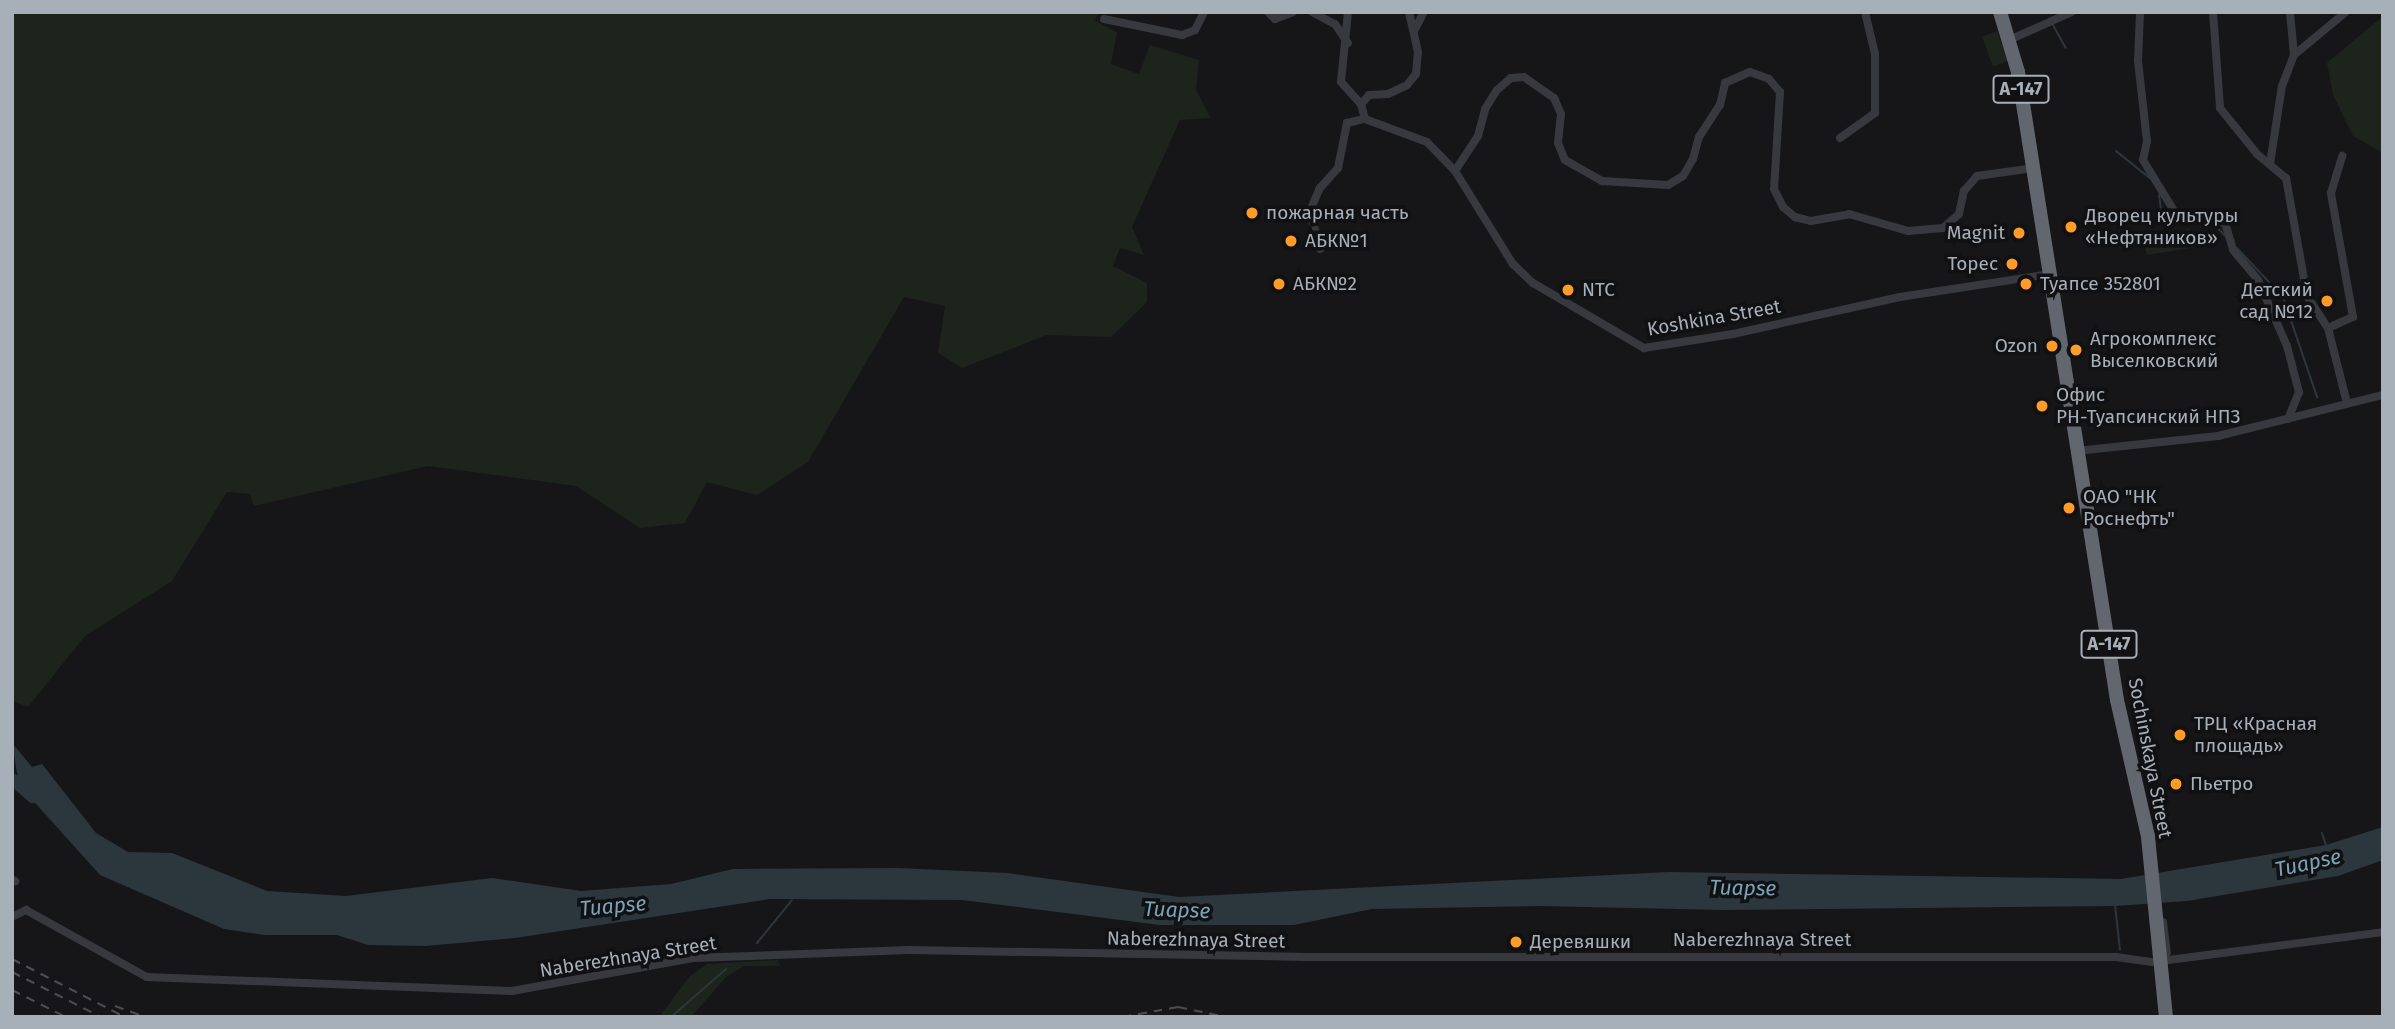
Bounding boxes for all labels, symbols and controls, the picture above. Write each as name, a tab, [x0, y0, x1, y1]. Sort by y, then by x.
road number: А-147	[1991, 74, 2051, 104]
place label: пожарная часть	[1266, 202, 1409, 224]
marker: пожарная часть	[1244, 205, 1260, 221]
place label: Дворец культуры «Нефтяников»	[2085, 205, 2238, 249]
marker: Дворец культуры «Нефтяников»	[2063, 219, 2079, 235]
place label: Magnit	[1947, 222, 2005, 244]
marker: Magnit	[2011, 225, 2027, 241]
place label: АБК№1	[1305, 230, 1368, 252]
marker: АБК№1	[1283, 233, 1299, 249]
place label: Торес	[1947, 253, 1998, 275]
marker: Торес	[2004, 256, 2020, 272]
place label: АБК№2	[1293, 273, 1357, 295]
place label: Туапсе 352801	[2040, 273, 2161, 295]
marker: АБК№2	[1271, 276, 1287, 292]
marker: Туапсе 352801	[2018, 276, 2034, 292]
place label: NTC	[1582, 279, 1615, 301]
place label: Детский сад №12	[2239, 279, 2313, 323]
marker: NTC	[1560, 282, 1576, 298]
marker: Детский сад №12	[2319, 293, 2335, 309]
street label: Koshkina Street	[1645, 295, 1783, 341]
place label: Агрокомплекс Выселковский	[2090, 328, 2218, 372]
place label: Ozon	[1995, 335, 2038, 357]
marker: Ozon	[2044, 338, 2060, 354]
marker: Агрокомплекс Выселковский	[2068, 342, 2084, 358]
place label: Офис РН-Туапсинский НПЗ	[2056, 384, 2240, 428]
marker: Офис РН-Туапсинский НПЗ	[2034, 398, 2050, 414]
place label: ОАО "НК Роснефть"	[2083, 486, 2175, 530]
marker: ОАО "НК Роснефть"	[2061, 500, 2077, 516]
road number: А-147	[2079, 630, 2139, 658]
street label: Sochinskaya Street	[2123, 676, 2177, 840]
place label: ТРЦ «Красная площадь»	[2194, 713, 2317, 757]
marker: ТРЦ «Красная площадь»	[2172, 727, 2188, 743]
place label: Пьетро	[2190, 773, 2253, 795]
marker: Пьетро	[2168, 776, 2184, 792]
water label: Tuapse	[2273, 844, 2343, 882]
water label: Tuapse	[1709, 875, 1777, 901]
water label: Tuapse	[579, 891, 647, 921]
water label: Tuapse	[1143, 896, 1211, 924]
street label: Naberezhnaya Street	[1107, 927, 1285, 953]
street label: Naberezhnaya Street	[1673, 929, 1851, 951]
place label: Деревяшки	[1530, 931, 1631, 953]
street label: Naberezhnaya Street	[538, 932, 718, 982]
marker: Деревяшки	[1508, 934, 1524, 950]

